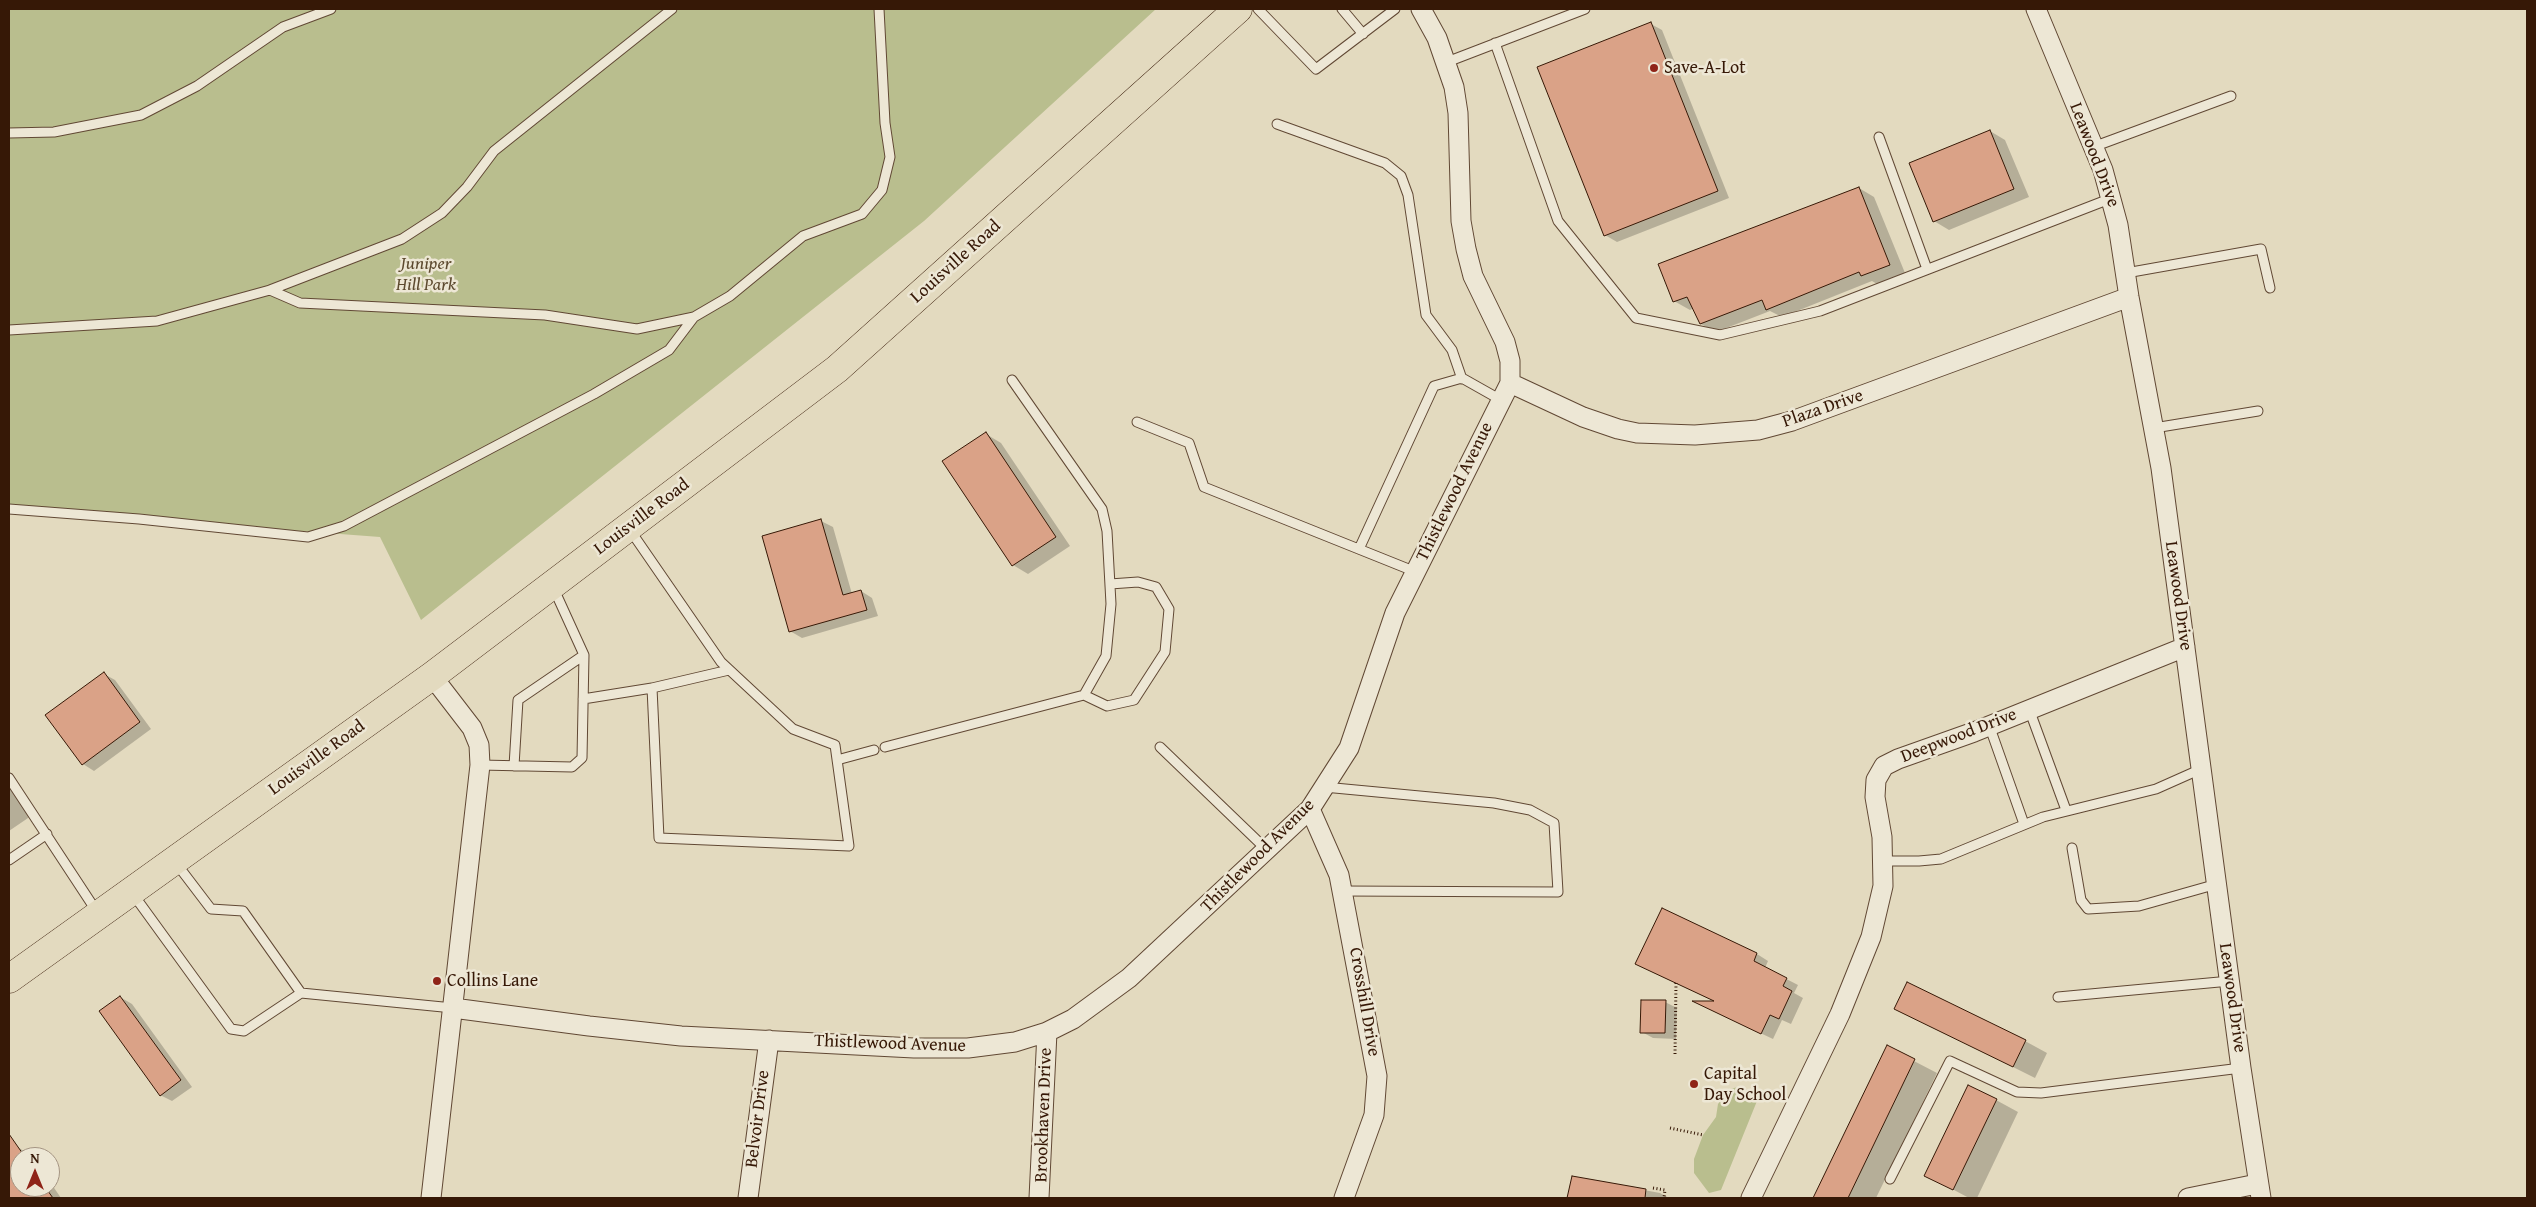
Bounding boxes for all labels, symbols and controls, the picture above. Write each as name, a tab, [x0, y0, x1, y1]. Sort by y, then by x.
place label: Save-A-Lot	[1664, 57, 1746, 79]
marker: Save-A-Lot	[1648, 62, 1660, 74]
street label: Leawood Drive	[2064, 100, 2124, 210]
street label: Louisville Road	[906, 216, 1006, 308]
park label: Juniper Hill Park	[396, 253, 456, 296]
street label: Plaza Drive	[1780, 385, 1866, 433]
street label: Thistlewood Avenue	[1412, 419, 1498, 565]
street label: Louisville Road	[590, 474, 694, 560]
street label: Leawood Drive	[2160, 540, 2196, 652]
street label: Deepwood Drive	[1898, 704, 2020, 768]
street label: Louisville Road	[265, 716, 369, 800]
street label: Thistlewood Avenue	[1197, 795, 1319, 917]
street label: Leawood Drive	[2214, 942, 2250, 1054]
street label: Crosshill Drive	[1344, 946, 1384, 1058]
place label: Collins Lane	[447, 970, 538, 992]
marker: Collins Lane	[431, 975, 443, 987]
street label: Thistlewood Avenue	[814, 1031, 966, 1057]
street label: Brookhaven Drive	[1031, 1047, 1057, 1183]
place label: Capital Day School	[1704, 1063, 1786, 1106]
street label: Belvoir Drive	[741, 1069, 775, 1169]
marker: Capital Day School	[1688, 1078, 1700, 1090]
north arrow	[10, 1147, 60, 1197]
text: N	[30, 1148, 40, 1168]

